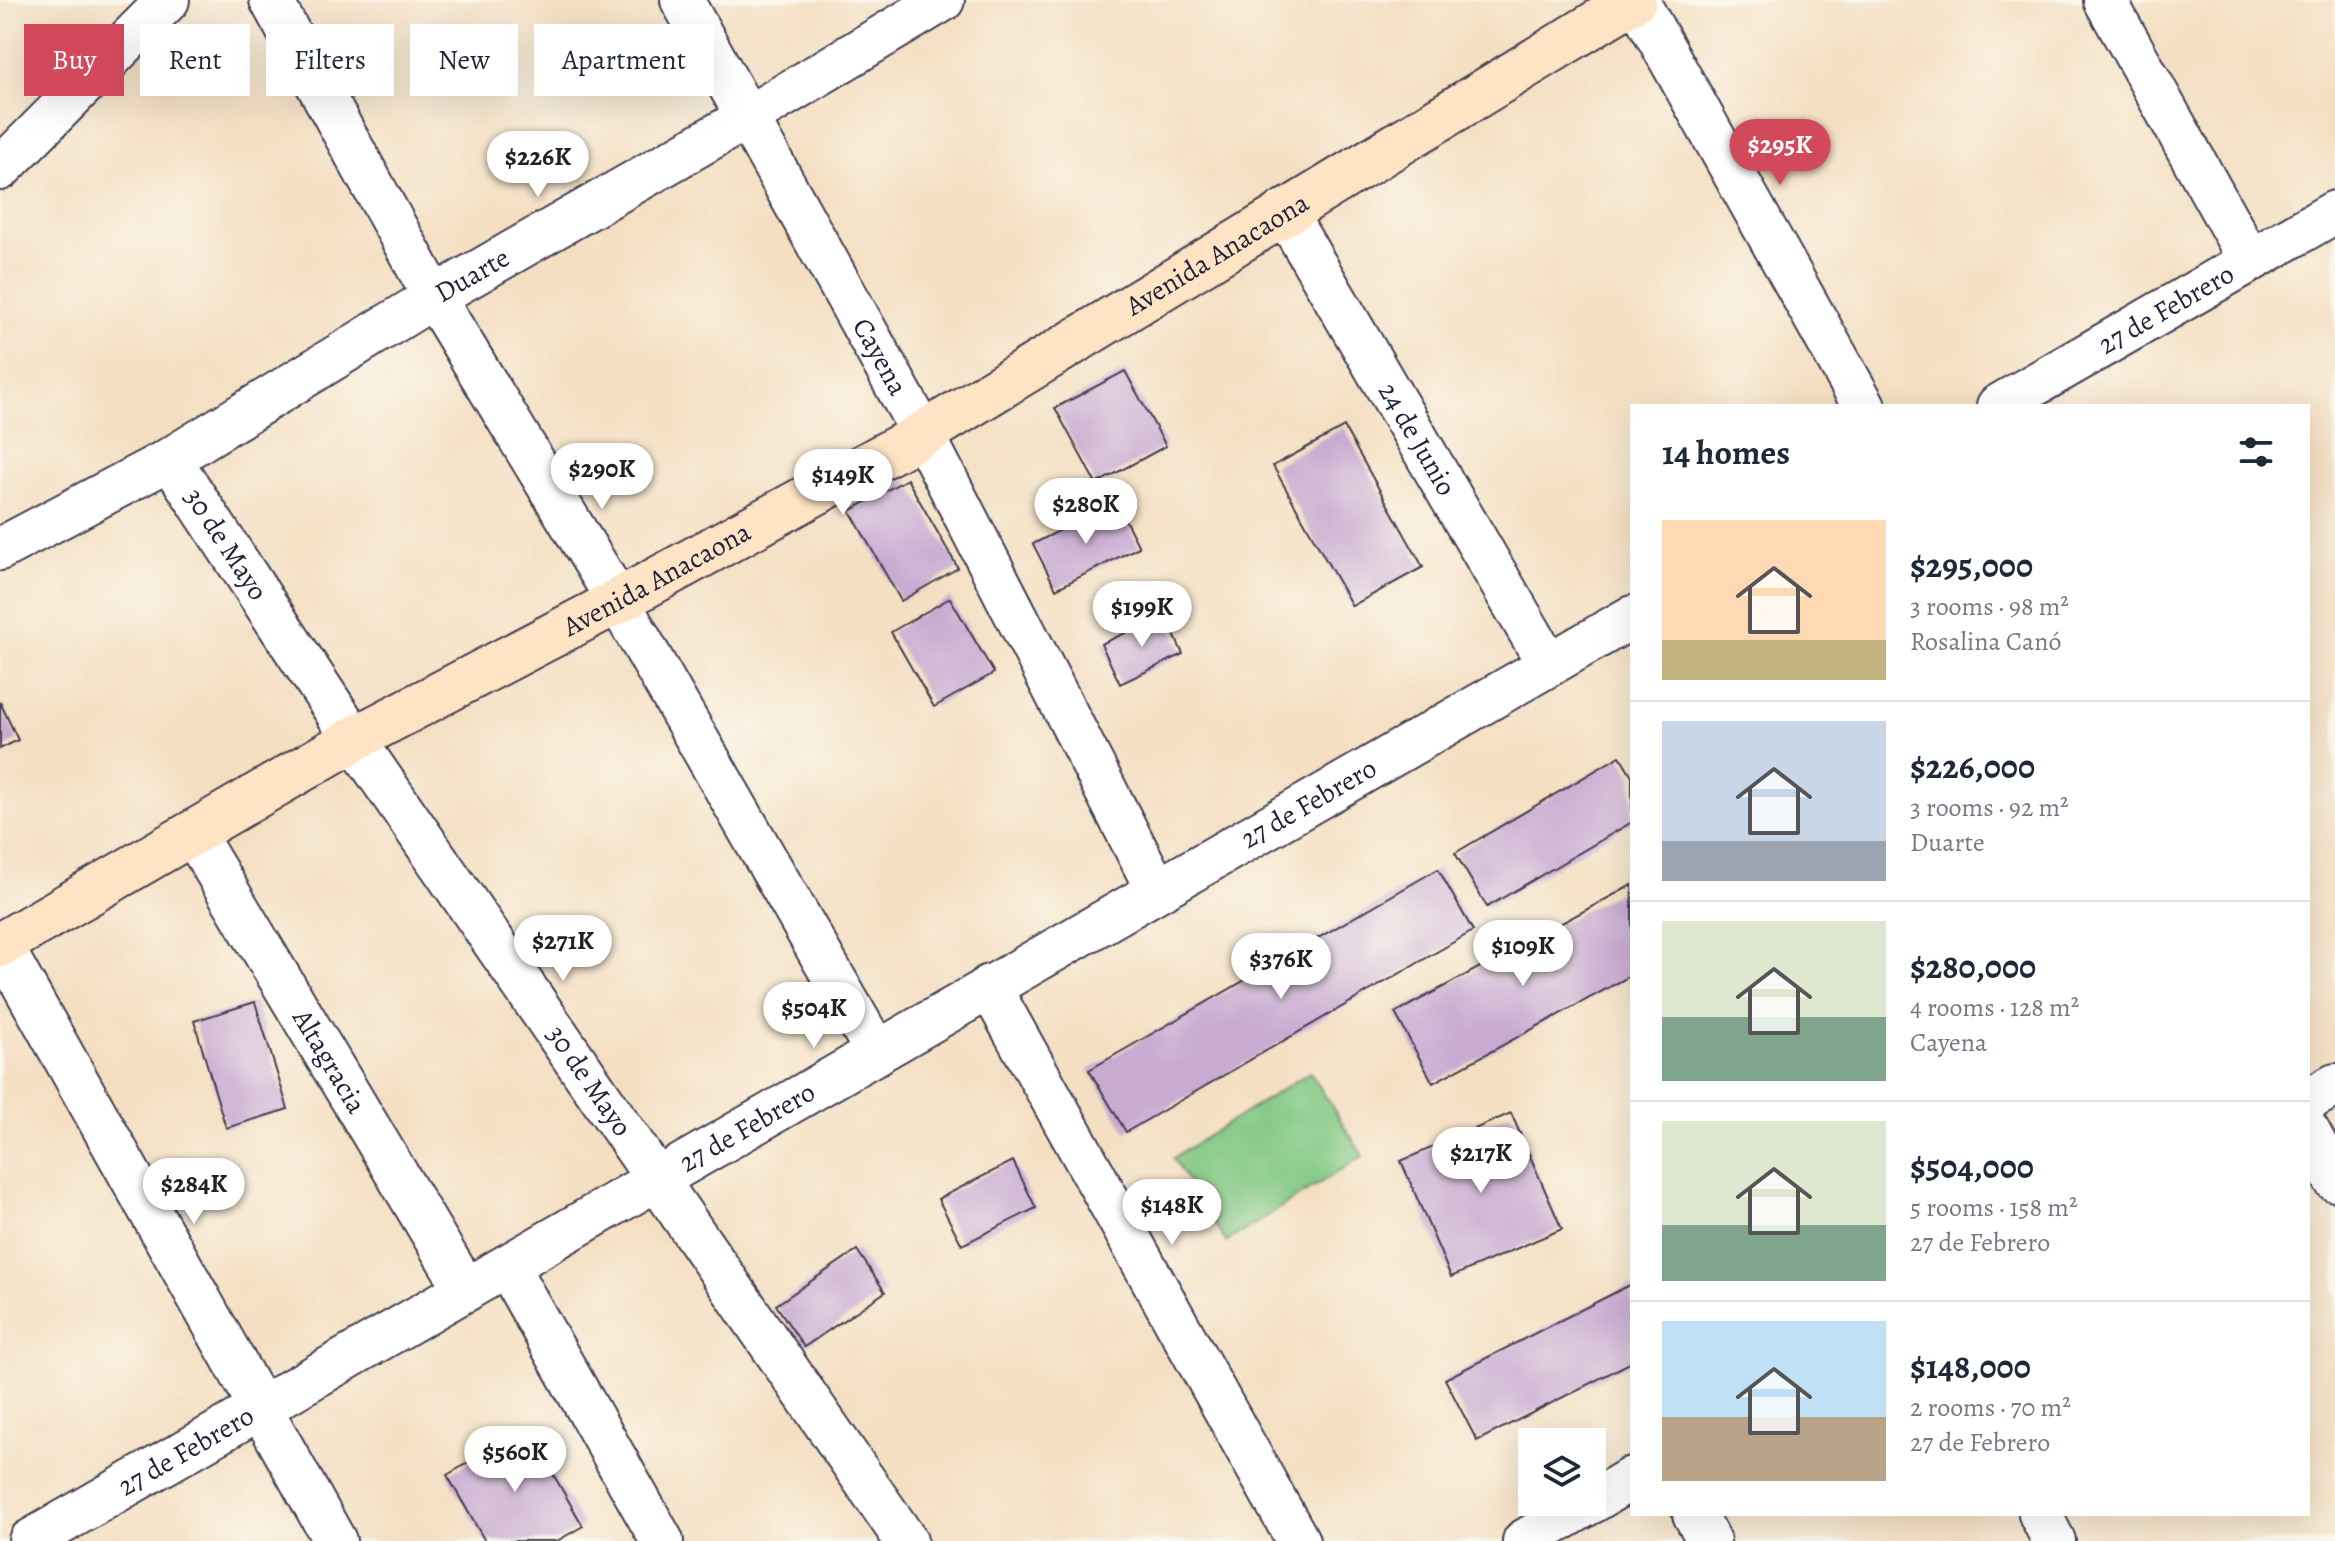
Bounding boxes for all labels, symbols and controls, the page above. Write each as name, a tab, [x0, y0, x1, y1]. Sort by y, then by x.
chip: Buy	[24, 24, 124, 96]
chip: Rent	[140, 24, 250, 96]
chip: Filters	[266, 24, 394, 96]
chip: New	[410, 24, 518, 96]
chip: Apartment	[534, 24, 714, 96]
pin: $295K	[1724, 119, 1836, 187]
text: $295K	[1748, 127, 1812, 162]
pin: $226K	[482, 131, 594, 199]
text: $226K	[505, 139, 571, 174]
street label: Avenida Anacaona	[1118, 184, 1316, 325]
street label: Duarte	[428, 239, 516, 312]
street label: 27 de Febrero	[2091, 255, 2241, 363]
street label: Cayena	[843, 311, 917, 402]
street label: 24 de Junio	[1369, 375, 1465, 503]
text: 14 homes	[1662, 429, 1790, 476]
icon: filters	[2234, 430, 2278, 474]
pin: $290K	[546, 443, 658, 511]
pin: $149K	[787, 449, 899, 517]
text: $290K	[569, 451, 635, 486]
text: $149K	[812, 457, 874, 492]
pin: $280K	[1030, 478, 1142, 546]
street label: 30 de Mayo	[175, 481, 277, 608]
text: $280K	[1052, 486, 1120, 521]
street label: Avenida Anacaona	[555, 513, 758, 646]
text: $295,000	[1910, 542, 2033, 589]
icon: home	[1726, 552, 1822, 648]
pin: $199K	[1086, 581, 1198, 649]
text: $199K	[1111, 589, 1173, 624]
text: 3 rooms · 98 m²	[1910, 589, 2069, 624]
text: Rosalina Canó	[1910, 624, 2061, 659]
text: $226,000	[1910, 743, 2035, 790]
street label: 27 de Febrero	[1234, 749, 1383, 858]
icon: home	[1726, 753, 1822, 849]
text: 3 rooms · 92 m²	[1910, 790, 2069, 825]
text: Duarte	[1910, 825, 1985, 860]
pin: $271K	[507, 915, 619, 983]
pin: $109K	[1467, 920, 1579, 988]
text: $271K	[532, 923, 594, 958]
text: $109K	[1491, 928, 1555, 963]
pin: $376K	[1225, 933, 1337, 1001]
text: $376K	[1249, 941, 1313, 976]
text: $280,000	[1910, 943, 2036, 990]
icon: home	[1726, 953, 1822, 1049]
pin: $504K	[758, 982, 870, 1050]
text: $504K	[781, 990, 847, 1025]
text: 4 rooms · 128 m²	[1910, 990, 2079, 1025]
street label: Altagracia	[283, 1001, 375, 1121]
street label: 30 de Mayo	[538, 1018, 641, 1144]
text: Cayena	[1910, 1025, 1987, 1060]
street label: 27 de Febrero	[672, 1073, 822, 1181]
pin: $217K	[1425, 1127, 1537, 1195]
text: $217K	[1450, 1135, 1512, 1170]
text: $504,000	[1910, 1143, 2034, 1190]
icon: home	[1726, 1153, 1822, 1249]
pin: $284K	[138, 1158, 250, 1226]
text: $284K	[161, 1166, 227, 1201]
pin: $148K	[1116, 1179, 1228, 1247]
text: $148K	[1140, 1187, 1204, 1222]
text: 5 rooms · 158 m²	[1910, 1190, 2077, 1225]
text: 27 de Febrero	[1910, 1225, 2050, 1260]
text: $148,000	[1910, 1343, 2031, 1390]
icon: home	[1726, 1353, 1822, 1449]
text: 2 rooms · 70 m²	[1910, 1390, 2071, 1425]
street label: 27 de Febrero	[111, 1397, 261, 1505]
text: 27 de Febrero	[1910, 1425, 2050, 1460]
pin: $560K	[459, 1426, 571, 1494]
map controls	[1518, 1428, 1606, 1516]
button: layers	[1518, 1428, 1606, 1516]
text: $560K	[482, 1434, 548, 1469]

